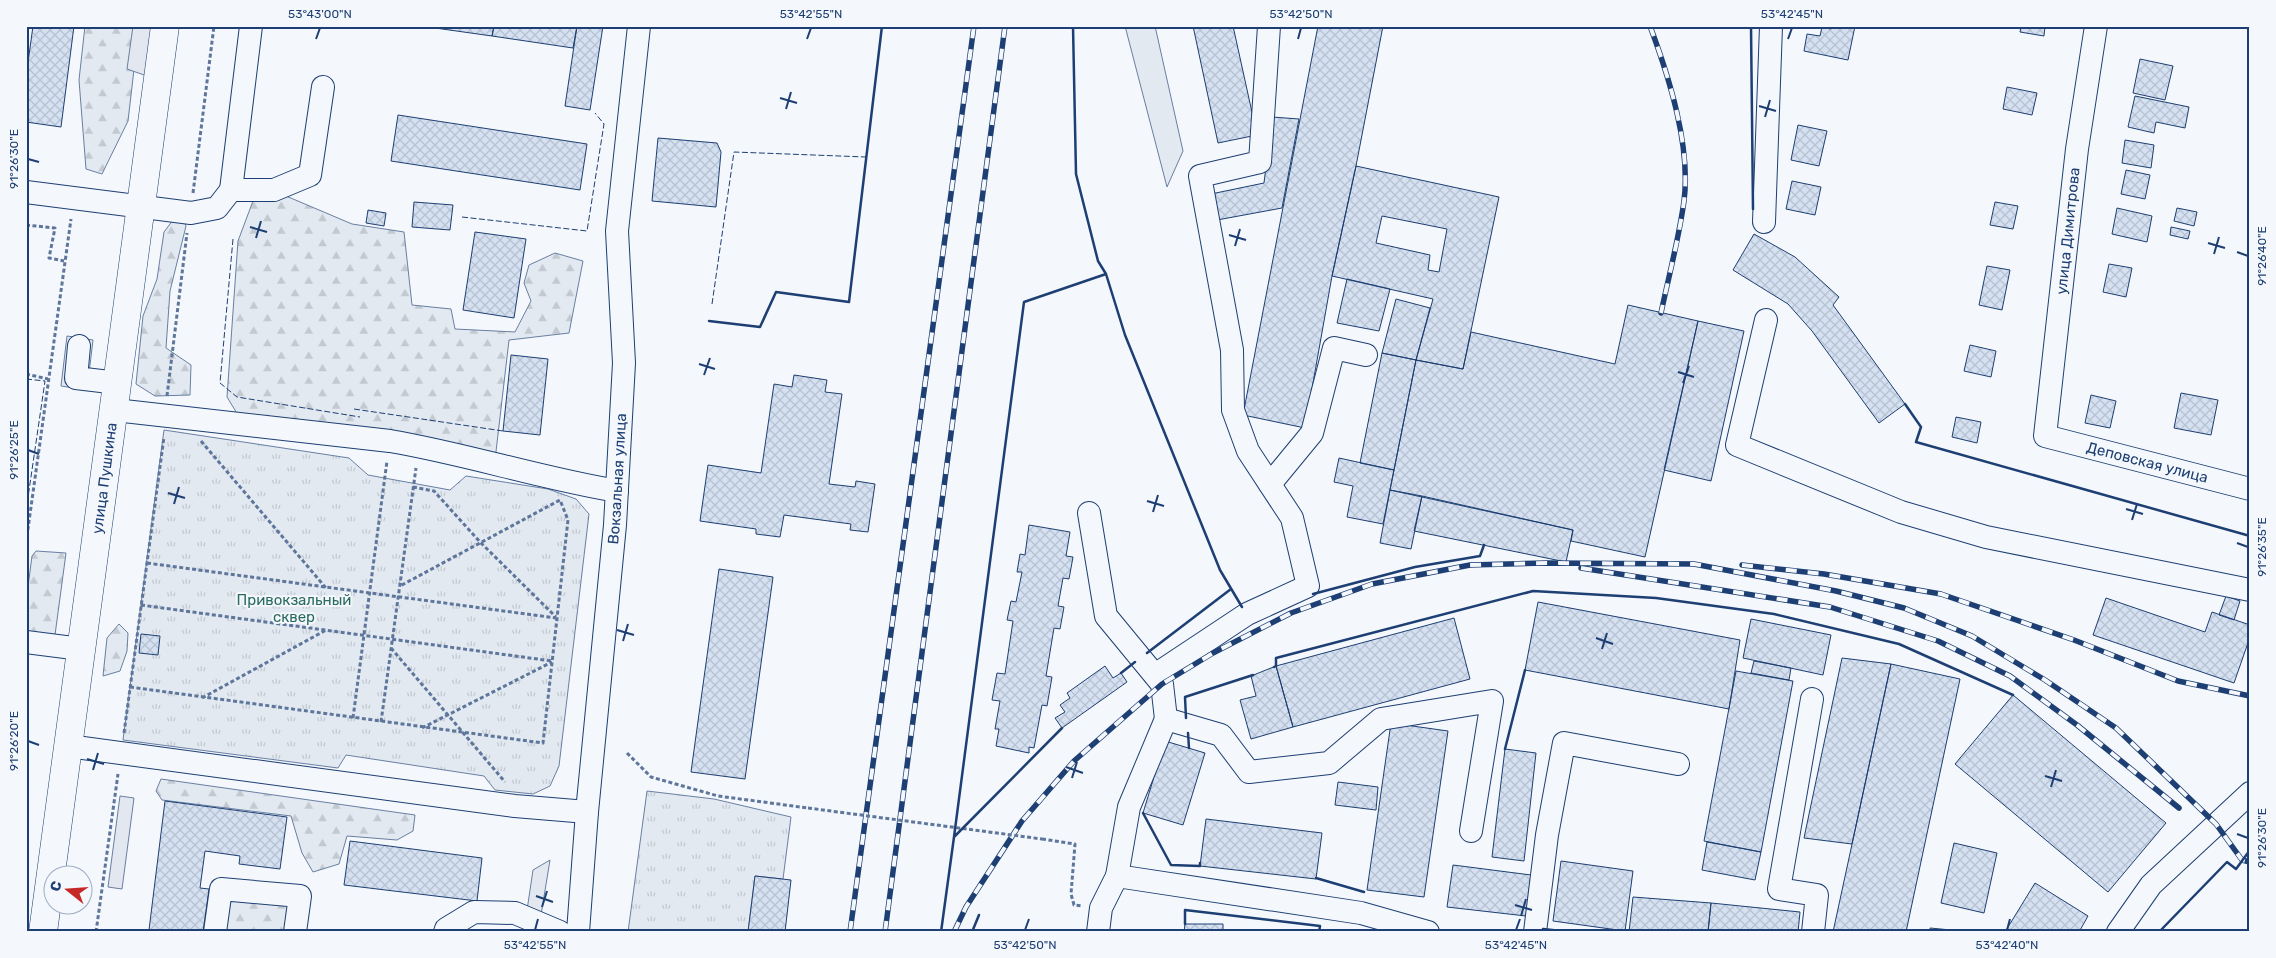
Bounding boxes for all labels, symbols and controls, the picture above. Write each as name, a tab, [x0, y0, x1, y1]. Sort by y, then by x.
text: 53°43'00"N	[288, 7, 352, 21]
text: 53°42'55"N	[780, 7, 842, 21]
text: 53°42'50"N	[1269, 7, 1333, 21]
text: 53°42'45"N	[1761, 7, 1823, 21]
text: 91°26'30"E	[7, 129, 21, 189]
street label: улица Димитрова	[2052, 166, 2084, 296]
text: 91°26'40"E	[2255, 226, 2269, 286]
street label: Вокзальная улица	[604, 413, 630, 545]
text: 91°26'25"E	[7, 420, 21, 480]
street label: улица Пушкина	[88, 421, 121, 535]
street label: Деповская улица	[2085, 438, 2210, 487]
text: 91°26'35"E	[2255, 517, 2269, 577]
park label: Привокзальный сквер	[237, 591, 351, 626]
text: 91°26'20"E	[7, 711, 21, 771]
text: 91°26'30"E	[2255, 808, 2269, 868]
north arrow	[42, 866, 92, 916]
text: С	[46, 879, 66, 894]
text: 53°42'55"N	[504, 938, 566, 952]
text: 53°42'50"N	[993, 938, 1057, 952]
text: 53°42'45"N	[1485, 938, 1547, 952]
text: 53°42'40"N	[1976, 938, 2038, 952]

